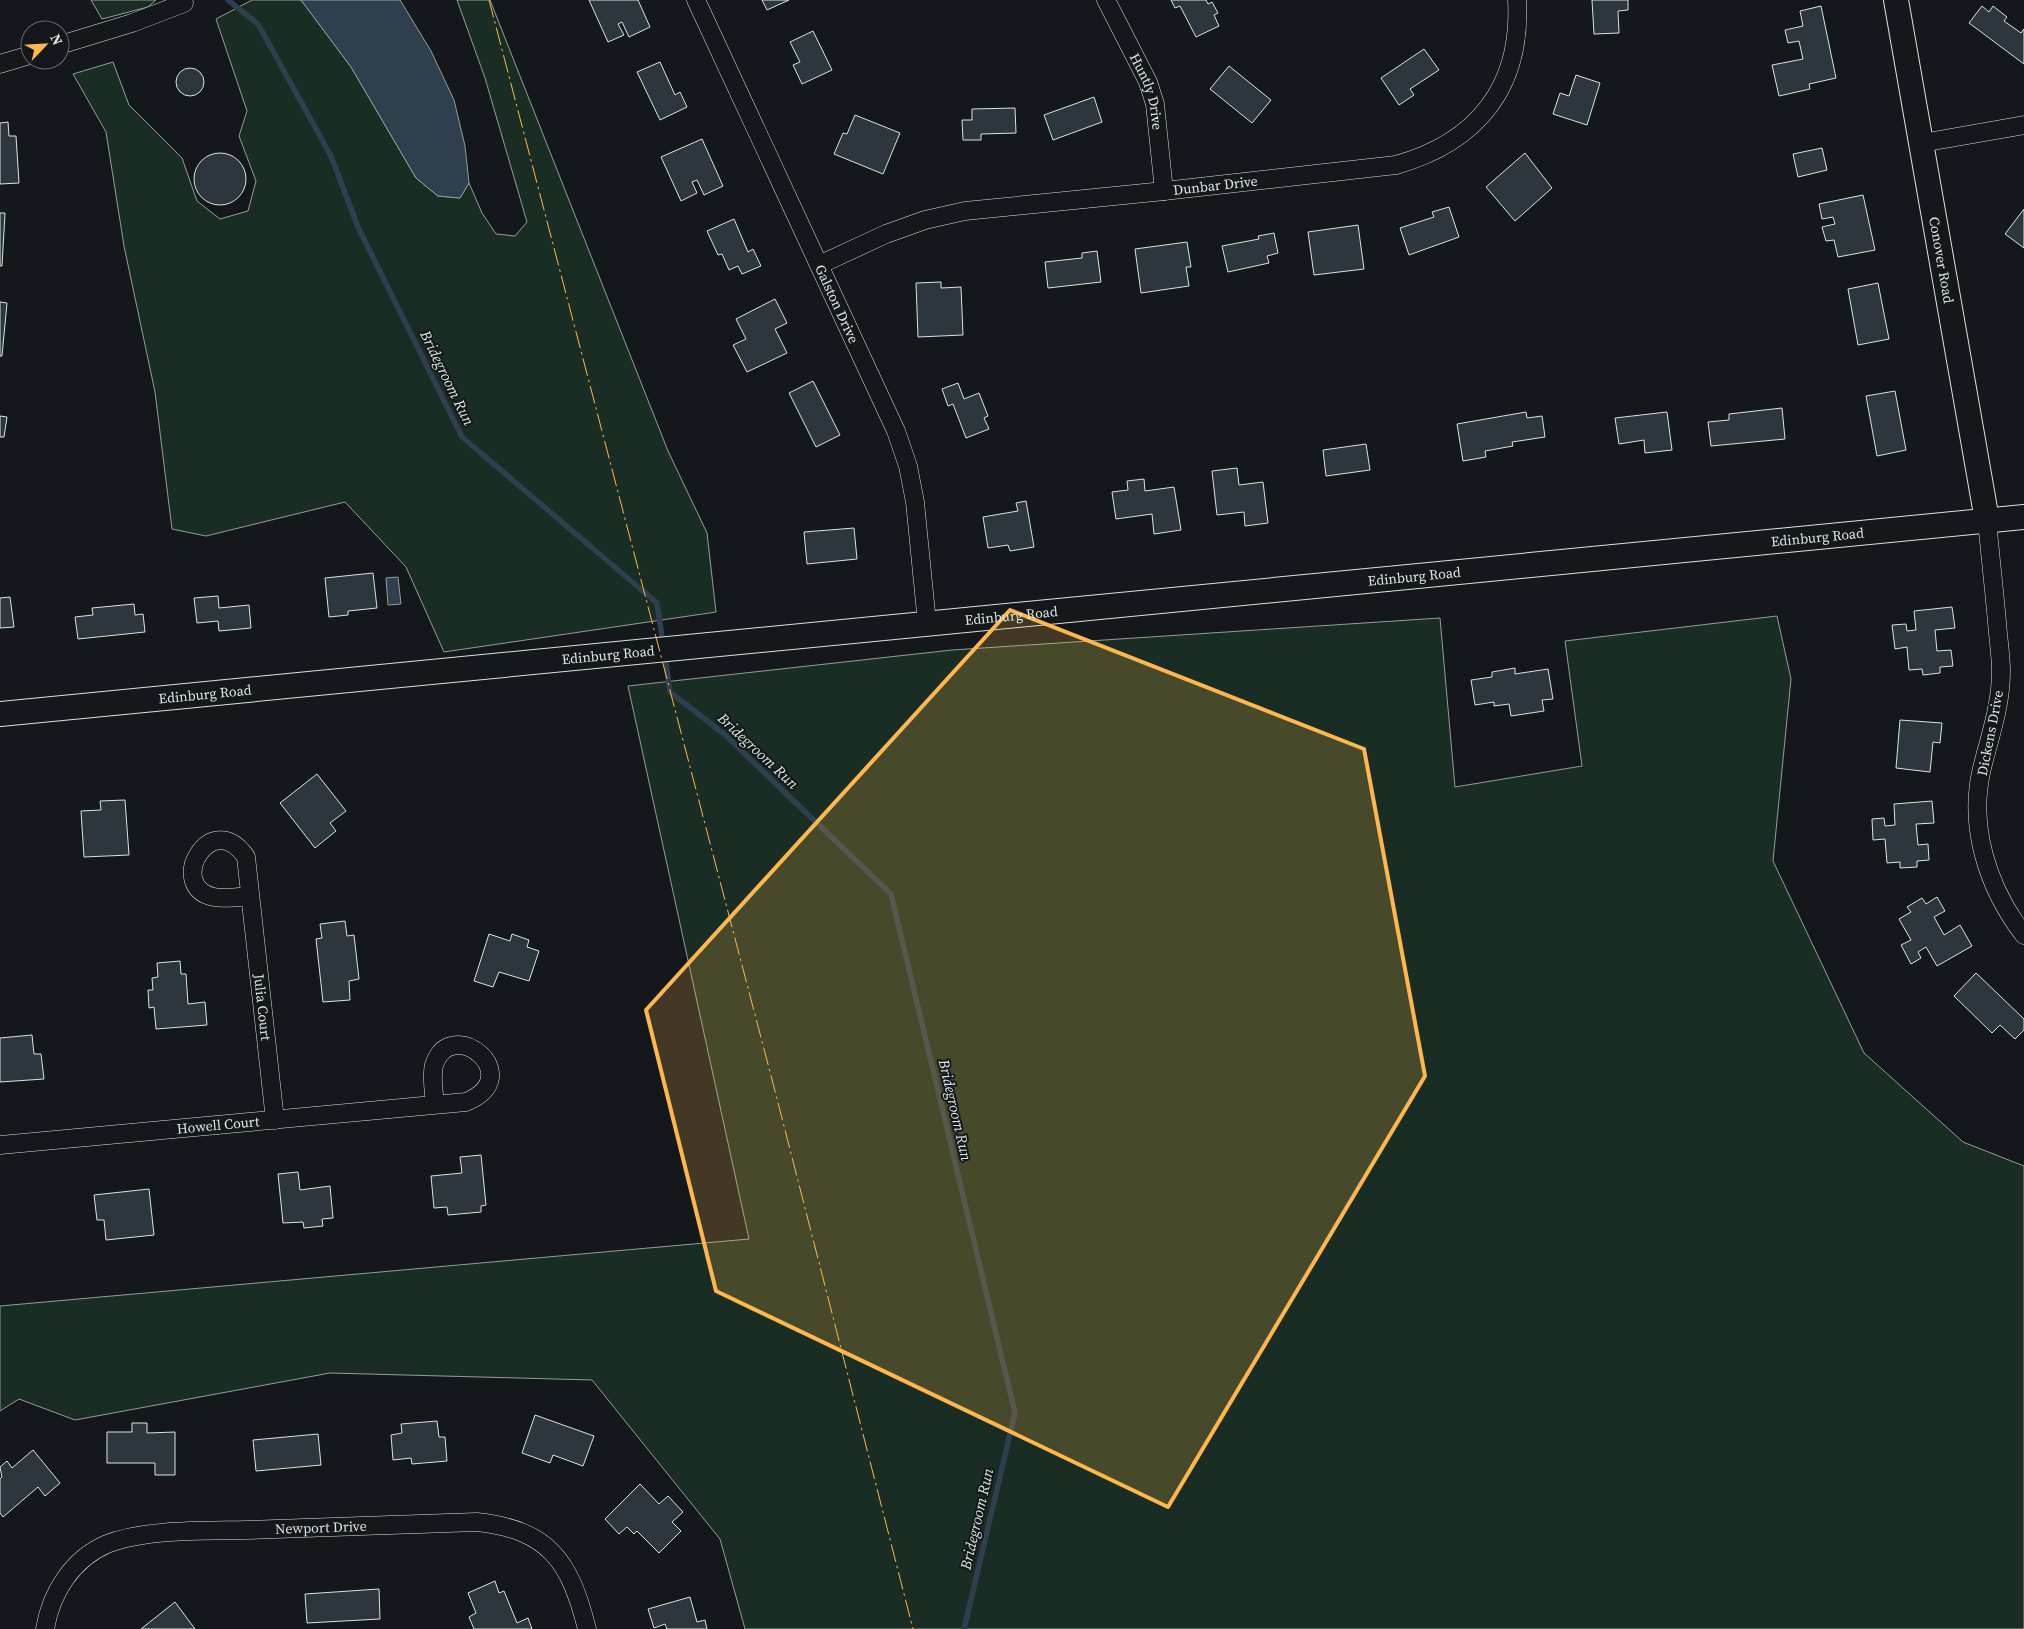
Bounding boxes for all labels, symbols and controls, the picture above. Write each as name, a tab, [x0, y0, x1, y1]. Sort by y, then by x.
north arrow	[20, 20, 70, 70]
text: N	[46, 31, 68, 48]
street label: Huntly Drive	[1125, 50, 1168, 131]
street label: Dunbar Drive	[1172, 171, 1259, 200]
street label: Conover Road	[1924, 215, 1959, 305]
street label: Galston Drive	[810, 261, 864, 347]
water label: Bridegroom Run	[415, 326, 480, 429]
street label: Edinburg Road	[1770, 523, 1865, 552]
street label: Edinburg Road	[1367, 562, 1462, 591]
street label: Edinburg Road	[964, 601, 1059, 630]
street label: Edinburg Road	[561, 640, 656, 669]
street label: Edinburg Road	[158, 680, 252, 709]
street label: Dickens Drive	[1972, 688, 2008, 778]
water label: Bridegroom Run	[713, 707, 804, 794]
street label: Julia Court	[249, 972, 276, 1042]
water label: Bridegroom Run	[933, 1056, 977, 1163]
street label: Howell Court	[176, 1111, 261, 1139]
water label: Bridegroom Run	[954, 1466, 999, 1573]
street label: Newport Drive	[275, 1516, 367, 1539]

